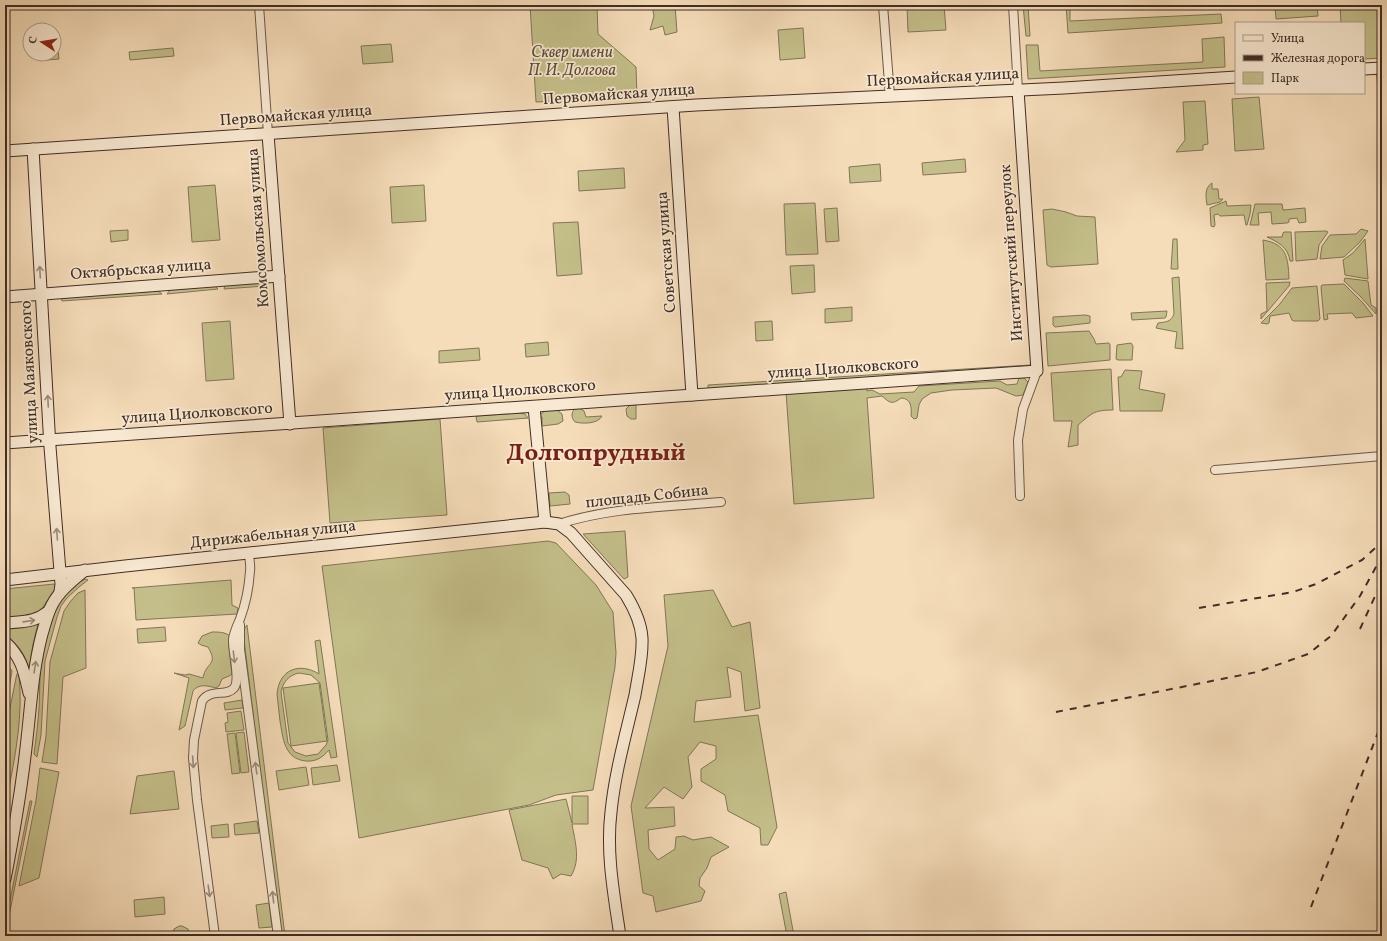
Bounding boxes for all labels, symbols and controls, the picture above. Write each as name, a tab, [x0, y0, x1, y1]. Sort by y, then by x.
north arrow	[22, 22, 62, 62]
legend	[1235, 22, 1365, 94]
text: Улица	[1271, 31, 1304, 47]
text: С	[26, 35, 42, 45]
park label: Сквер имени П. И. Долгова	[528, 42, 616, 82]
text: Железная дорога	[1271, 51, 1365, 67]
street label: Первомайская улица	[866, 63, 1020, 93]
text: Парк	[1271, 71, 1299, 87]
street label: Первомайская улица	[542, 79, 696, 111]
street label: Первомайская улица	[219, 100, 373, 132]
street label: Комсомольская улица	[242, 147, 276, 309]
street label: Институтский переулок	[995, 163, 1029, 342]
street label: Советская улица	[652, 190, 682, 314]
street label: Октябрьская улица	[70, 254, 212, 286]
one-way arrow	[36, 266, 43, 279]
street label: улица Маяковского	[15, 300, 45, 444]
street label: улица Циолковского	[767, 353, 919, 385]
street label: улица Циолковского	[444, 375, 596, 407]
one-way arrow	[44, 395, 52, 408]
street label: улица Циолковского	[121, 398, 273, 430]
district label: Долгопрудный	[506, 437, 686, 471]
street label: площадь Собина	[584, 480, 710, 514]
street label: Дирижабельная улица	[189, 515, 357, 555]
one-way arrow	[53, 528, 60, 541]
one-way arrow	[22, 617, 35, 625]
one-way arrow	[230, 650, 238, 663]
one-way arrow	[31, 661, 39, 674]
one-way arrow	[190, 755, 197, 768]
one-way arrow	[252, 762, 260, 775]
one-way arrow	[205, 884, 213, 897]
one-way arrow	[269, 891, 277, 904]

